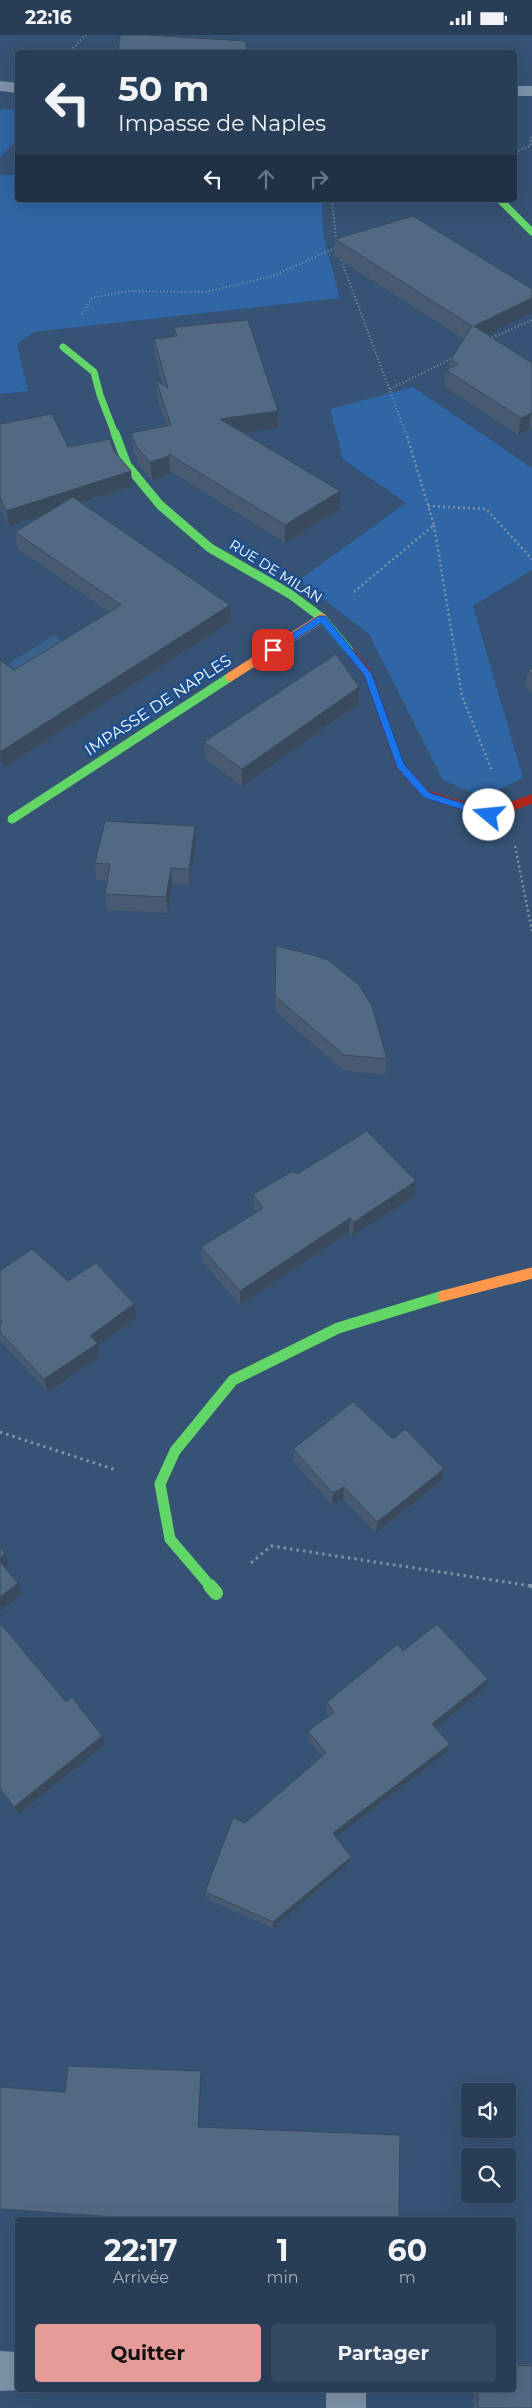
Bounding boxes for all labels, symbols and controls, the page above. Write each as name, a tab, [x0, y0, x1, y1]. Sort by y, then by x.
text: 22:16	[25, 6, 72, 29]
text: 50 m	[118, 67, 209, 110]
icon: left	[35, 70, 100, 135]
text: Impasse de Naples	[118, 110, 326, 137]
icon: left	[199, 165, 227, 193]
icon: ahead	[252, 165, 280, 193]
icon: right	[305, 165, 333, 193]
street label: RUE DE MILAN	[226, 535, 326, 607]
pin	[252, 629, 294, 671]
icon: arrive	[259, 636, 287, 664]
street label: IMPASSE DE NAPLES	[81, 650, 235, 759]
position arrow	[462, 788, 514, 840]
map controls	[461, 2083, 516, 2203]
button: sound	[461, 2083, 516, 2138]
button: search	[461, 2148, 516, 2203]
text: 22:17	[104, 2232, 178, 2269]
text: 1	[277, 2232, 288, 2269]
text: 60	[388, 2232, 427, 2269]
text: Arrivée	[113, 2268, 169, 2287]
text: min	[267, 2268, 299, 2287]
text: m	[399, 2268, 416, 2287]
button: Quitter	[35, 2324, 261, 2382]
button: Partager	[271, 2324, 496, 2382]

